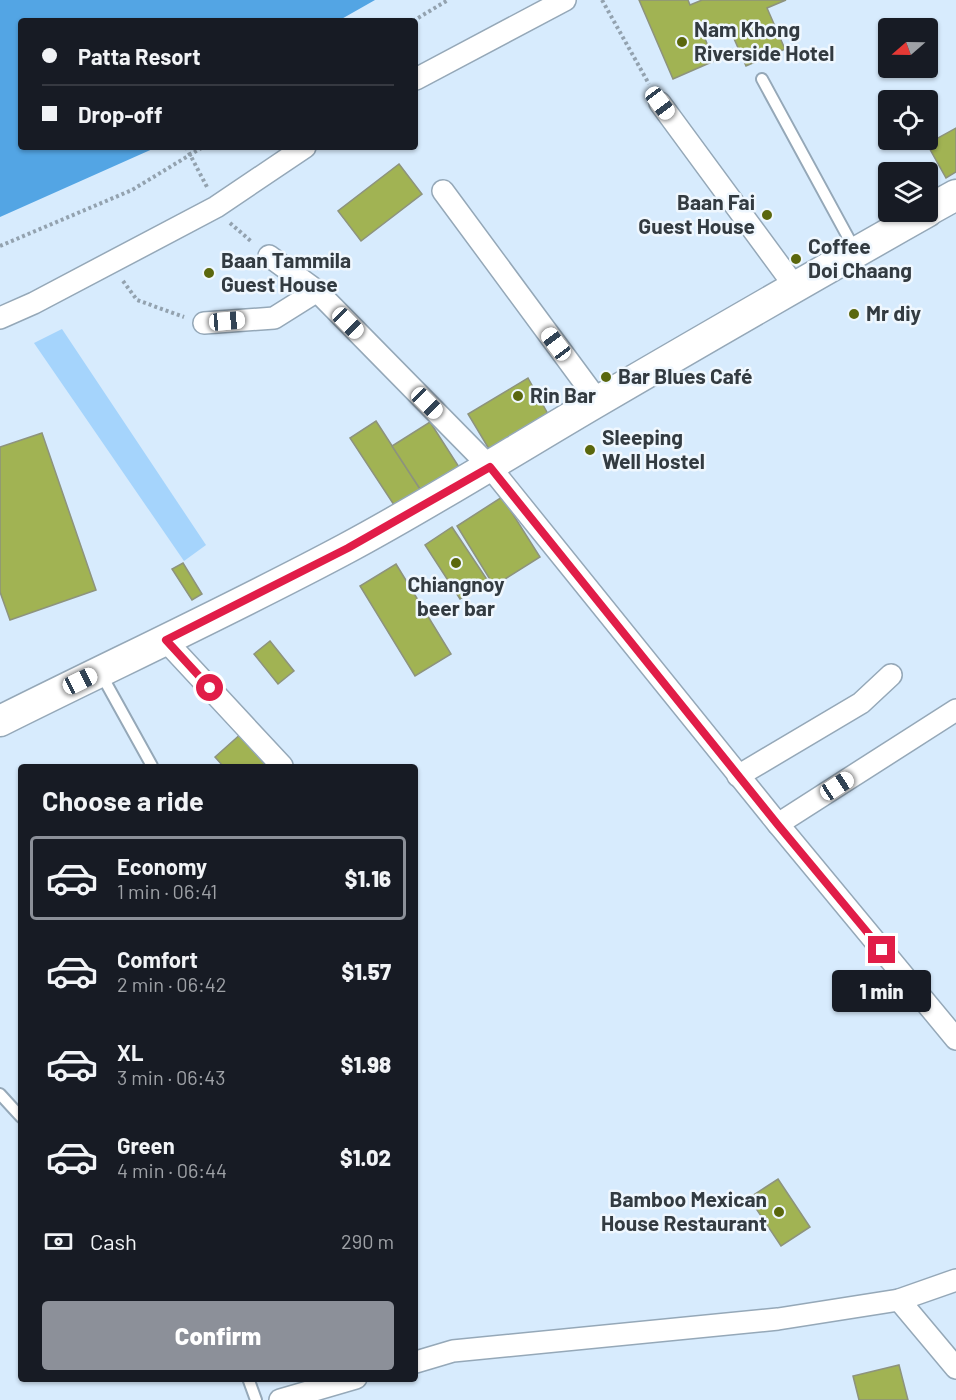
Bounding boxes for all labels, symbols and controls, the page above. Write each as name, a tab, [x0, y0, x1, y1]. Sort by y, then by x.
place label: Nam Khong Riverside Hotel	[694, 16, 834, 65]
north arrow	[878, 18, 938, 78]
map controls	[878, 18, 938, 222]
marker: Nam Khong Riverside Hotel	[675, 35, 689, 49]
text: Patta Resort	[78, 43, 201, 69]
car	[642, 83, 678, 123]
button: locate	[878, 90, 938, 150]
text: Drop-off	[78, 101, 162, 127]
button: layers	[878, 162, 938, 222]
place label: Baan Fai Guest House	[638, 189, 755, 238]
marker: Baan Fai Guest House	[760, 208, 774, 222]
place label: Coffee Doi Chaang	[808, 233, 912, 282]
place label: Baan Tammila Guest House	[221, 247, 351, 296]
marker: Coffee Doi Chaang	[789, 252, 803, 266]
marker: Baan Tammila Guest House	[202, 266, 216, 280]
place label: Mr diy	[866, 300, 921, 325]
car	[329, 304, 367, 342]
marker: Mr diy	[847, 307, 861, 321]
car	[208, 310, 246, 332]
car	[538, 324, 574, 364]
place label: Bar Blues Café	[618, 363, 752, 388]
marker: Bar Blues Café	[599, 370, 613, 384]
place label: Rin Bar	[530, 382, 596, 407]
car	[408, 384, 446, 422]
marker: Rin Bar	[511, 389, 525, 403]
place label: Sleeping Well Hostel	[602, 424, 705, 473]
marker: Sleeping Well Hostel	[583, 443, 597, 457]
marker: Chiangnoy beer bar	[449, 556, 463, 570]
place label: Chiangnoy beer bar	[408, 571, 505, 620]
car	[60, 665, 100, 697]
route start	[196, 674, 223, 701]
car	[817, 769, 857, 803]
text: Choose a ride	[42, 784, 204, 816]
icon: car	[45, 851, 99, 905]
text: Economy	[117, 853, 207, 879]
text: $1.16	[345, 865, 391, 891]
text: 1 min · 06:41	[117, 879, 217, 903]
route end	[868, 936, 895, 963]
icon: car	[45, 944, 99, 998]
text: Comfort	[117, 946, 198, 972]
text: $1.57	[342, 958, 391, 984]
callout: 1 min	[832, 971, 932, 1013]
text: 2 min · 06:42	[117, 972, 226, 996]
text: 1 min	[860, 979, 903, 1003]
icon: car	[45, 1037, 99, 1091]
text: XL	[117, 1039, 143, 1065]
text: $1.98	[341, 1051, 391, 1077]
text: 3 min · 06:43	[117, 1065, 226, 1089]
icon: car	[45, 1130, 99, 1184]
text: Green	[117, 1132, 175, 1158]
text: $1.02	[340, 1144, 391, 1170]
text: 4 min · 06:44	[117, 1158, 227, 1182]
place label: Bamboo Mexican House Restaurant	[601, 1186, 767, 1235]
marker: Bamboo Mexican House Restaurant	[772, 1205, 786, 1219]
icon: cash	[42, 1225, 75, 1258]
text: Cash	[90, 1228, 137, 1254]
text: 290 m	[341, 1229, 394, 1253]
button: Confirm	[42, 1301, 394, 1370]

